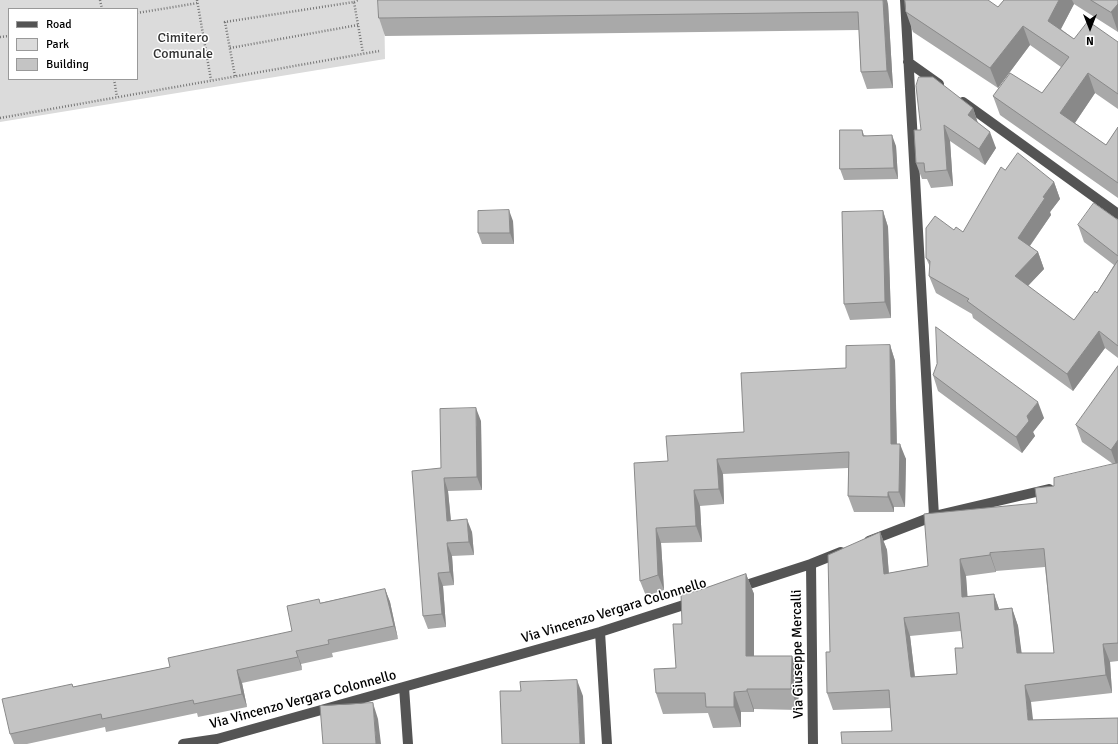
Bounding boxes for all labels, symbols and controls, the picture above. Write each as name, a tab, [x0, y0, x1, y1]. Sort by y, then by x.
legend	[8, 8, 138, 80]
north arrow	[1070, 8, 1110, 48]
text: Road	[46, 17, 72, 32]
park label: Cimitero Comunale	[153, 30, 213, 62]
text: N	[1086, 34, 1094, 47]
text: Park	[46, 37, 69, 52]
text: Building	[46, 57, 89, 72]
street label: Via Vincenzo Vergara Colonnello	[519, 575, 709, 647]
street label: Via Giuseppe Mercalli	[788, 589, 808, 719]
street label: Via Vincenzo Vergara Colonnello	[208, 667, 398, 733]

